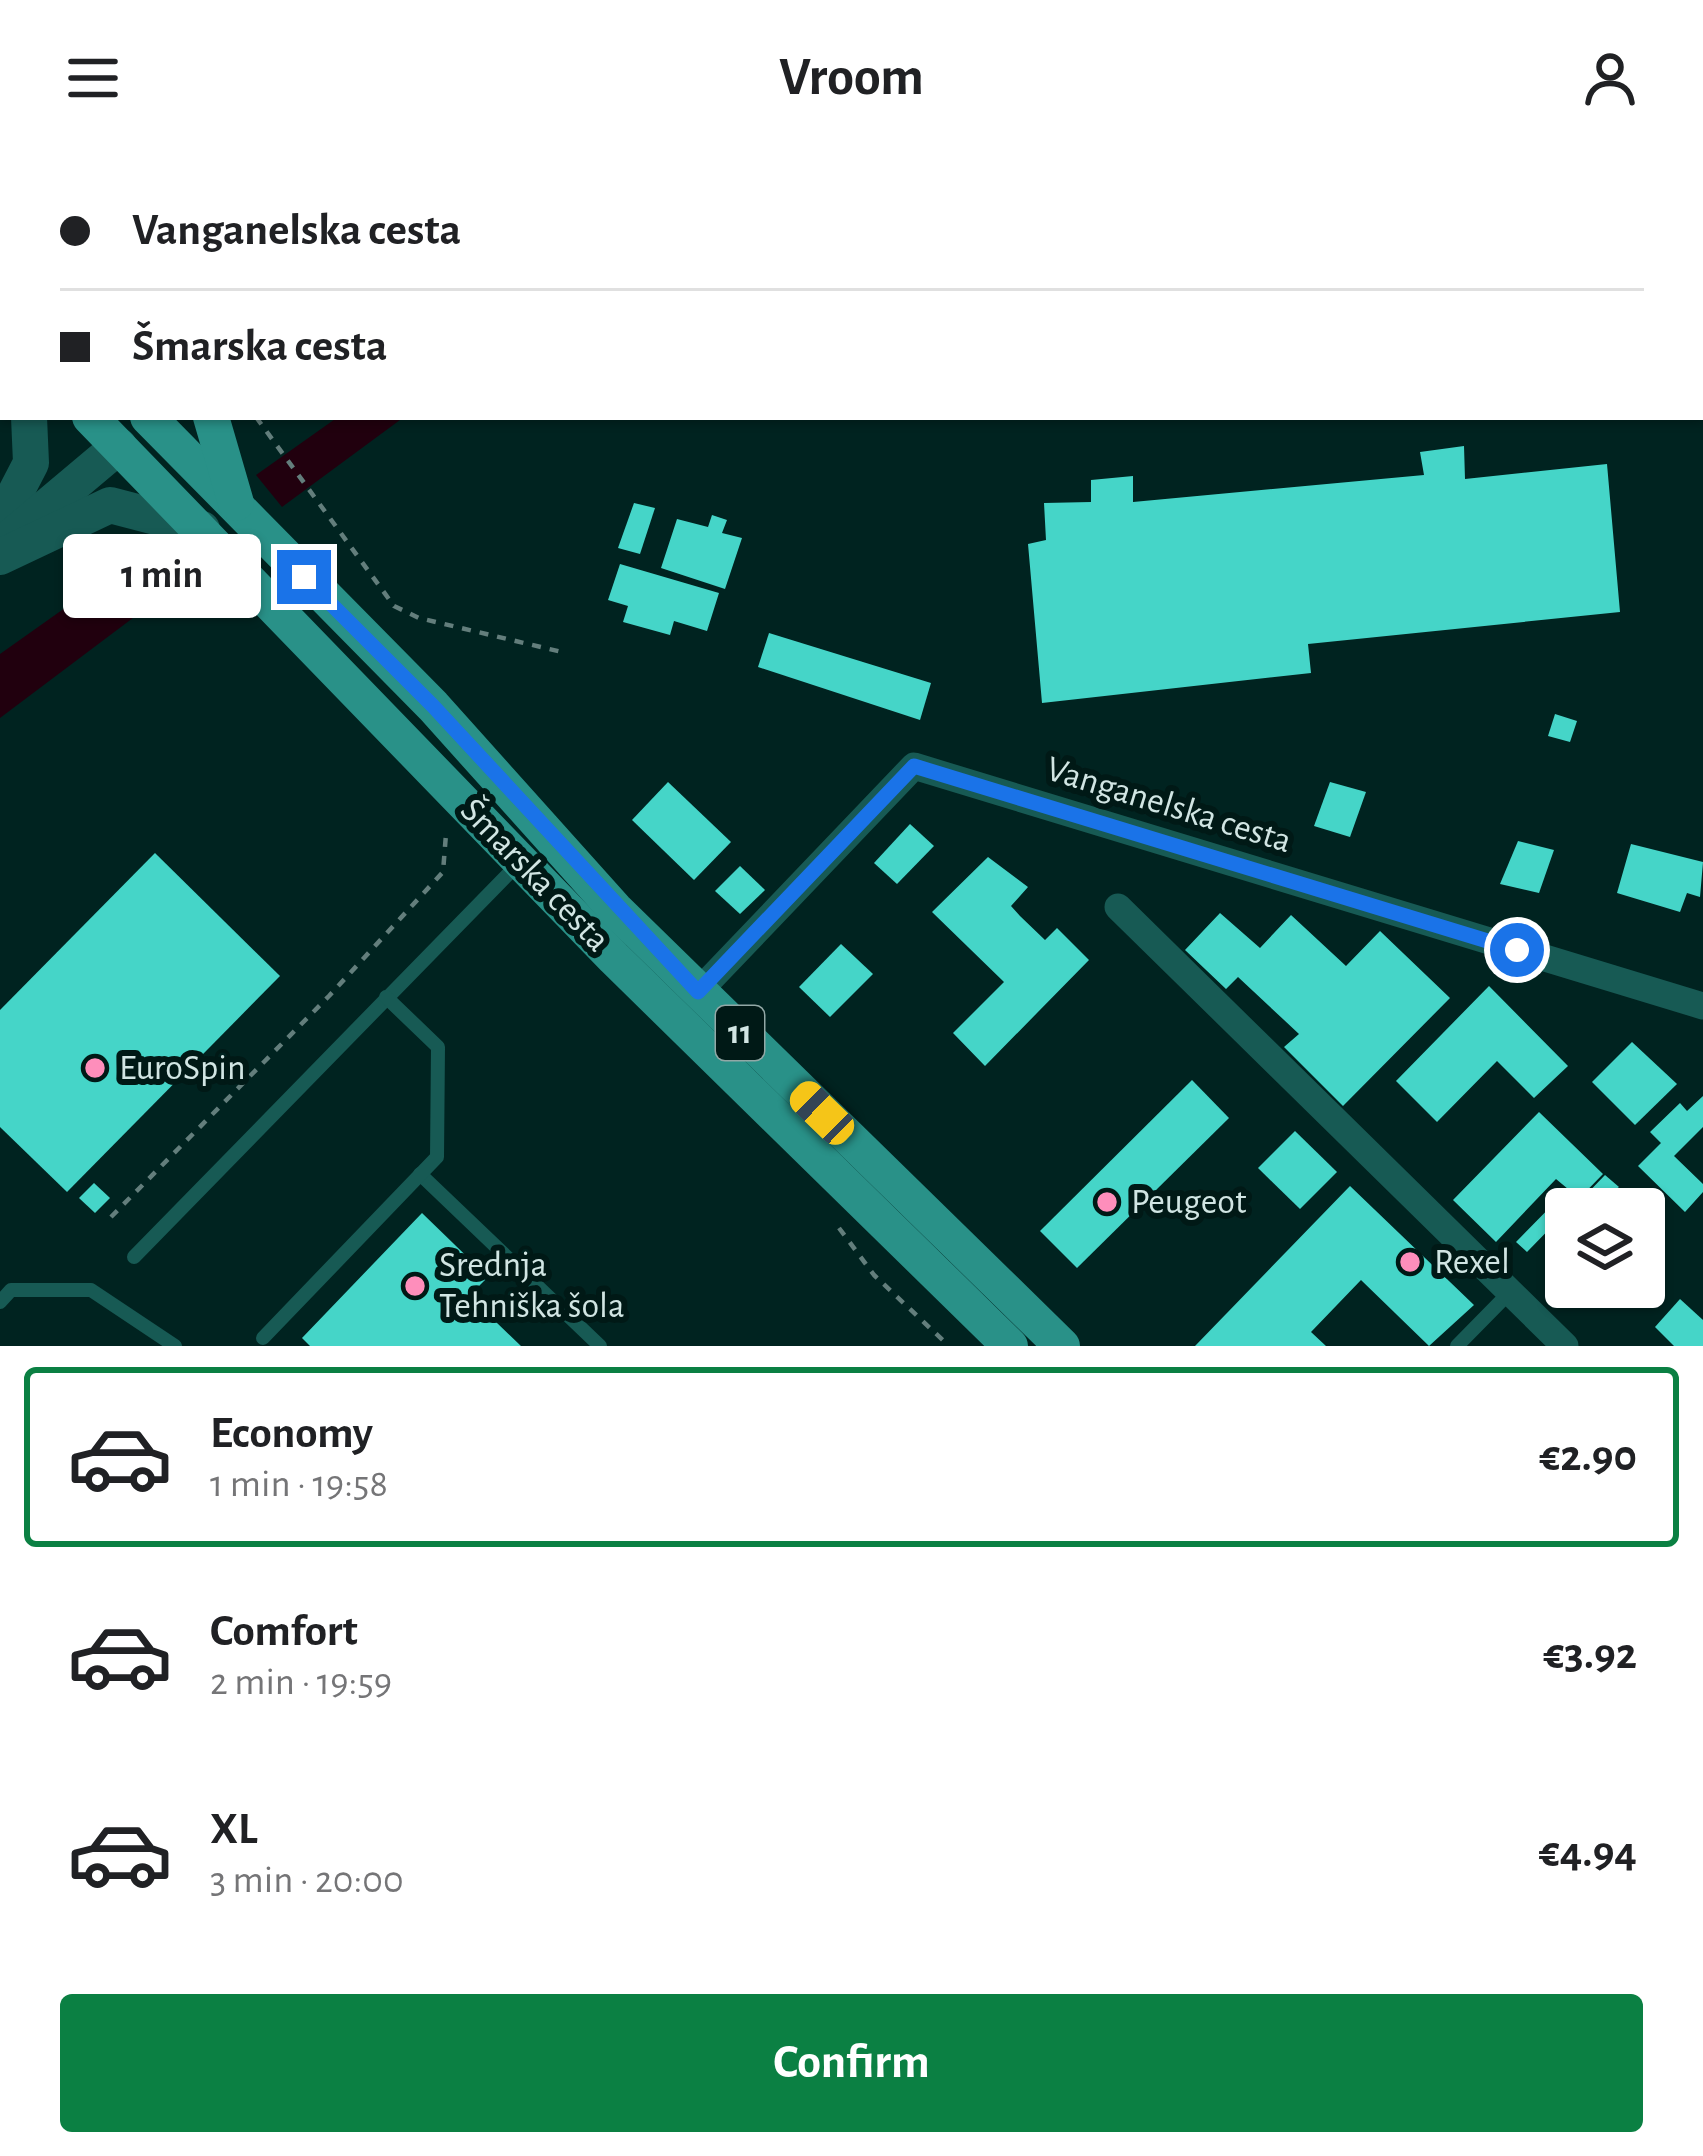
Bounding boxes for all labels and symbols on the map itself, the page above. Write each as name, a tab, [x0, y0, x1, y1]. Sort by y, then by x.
callout: 1 min	[64, 535, 262, 619]
route end	[277, 550, 331, 604]
street label: Vanganelska cesta	[1042, 751, 1296, 859]
street label: Šmarska cesta	[454, 790, 618, 958]
route start	[1490, 923, 1544, 977]
road number: 11	[716, 1006, 764, 1060]
place label: EuroSpin	[119, 1050, 246, 1086]
marker: EuroSpin	[82, 1055, 108, 1081]
car	[784, 1075, 860, 1151]
place label: Peugeot	[1131, 1184, 1247, 1220]
marker: Peugeot	[1094, 1189, 1120, 1215]
place label: Rexel	[1434, 1244, 1510, 1280]
place label: Srednja Tehniška šola	[439, 1247, 625, 1324]
marker: Rexel	[1397, 1249, 1423, 1275]
marker: Srednja Tehniška šola	[402, 1273, 428, 1299]

